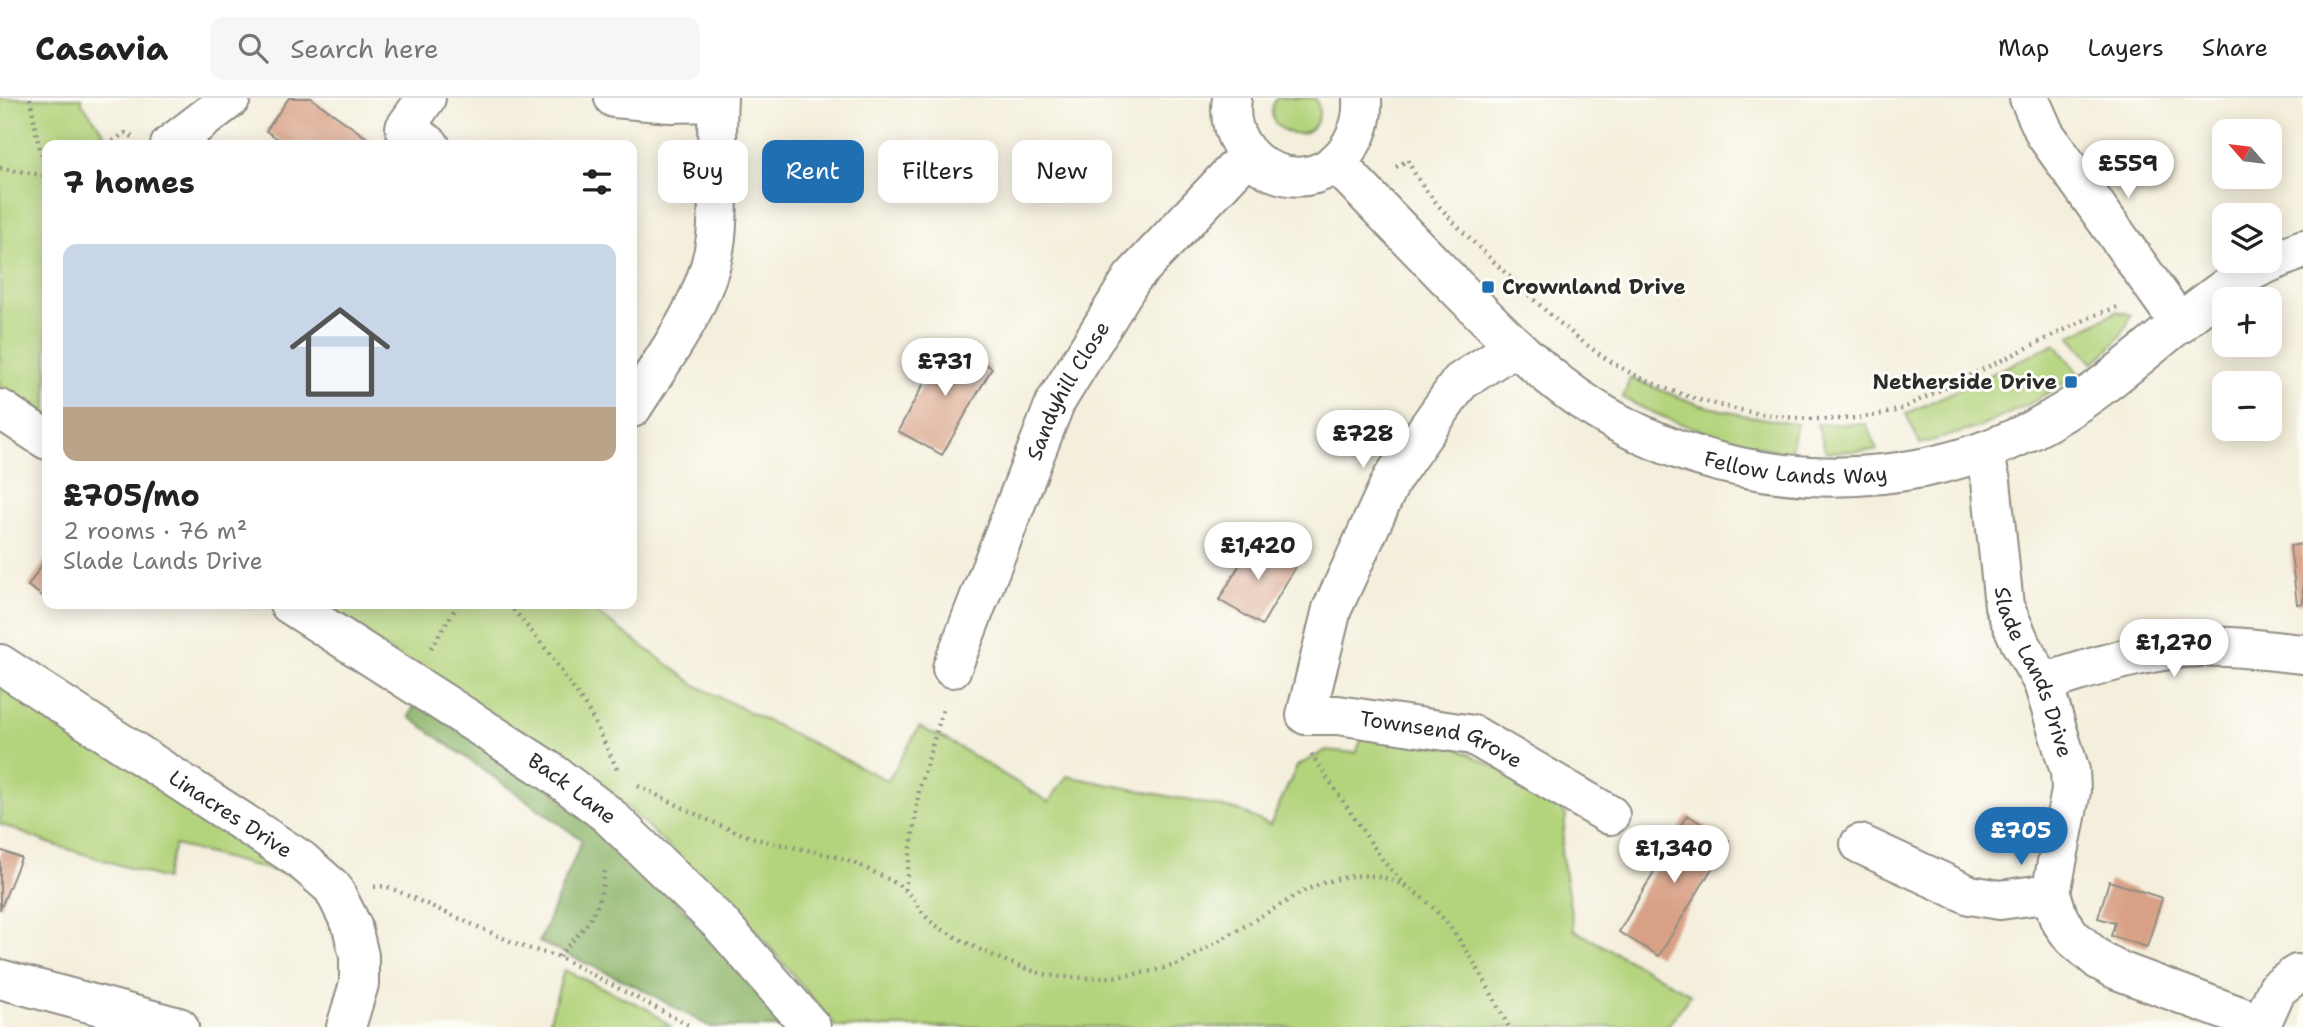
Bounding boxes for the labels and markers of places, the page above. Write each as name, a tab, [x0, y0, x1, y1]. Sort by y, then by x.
pin: £559	[2087, 140, 2169, 200]
place label: Crownland Drive	[1502, 273, 1686, 301]
marker: Crownland Drive	[1480, 279, 1496, 295]
pin: £731	[904, 338, 986, 398]
place label: Netherside Drive	[1872, 368, 2057, 396]
marker: Netherside Drive	[2063, 374, 2079, 390]
pin: £728	[1322, 410, 1404, 470]
pin: £1,420	[1201, 522, 1315, 582]
pin: £1,270	[2117, 620, 2231, 679]
pin: £705	[1980, 808, 2062, 867]
pin: £1,340	[1617, 826, 1731, 885]

